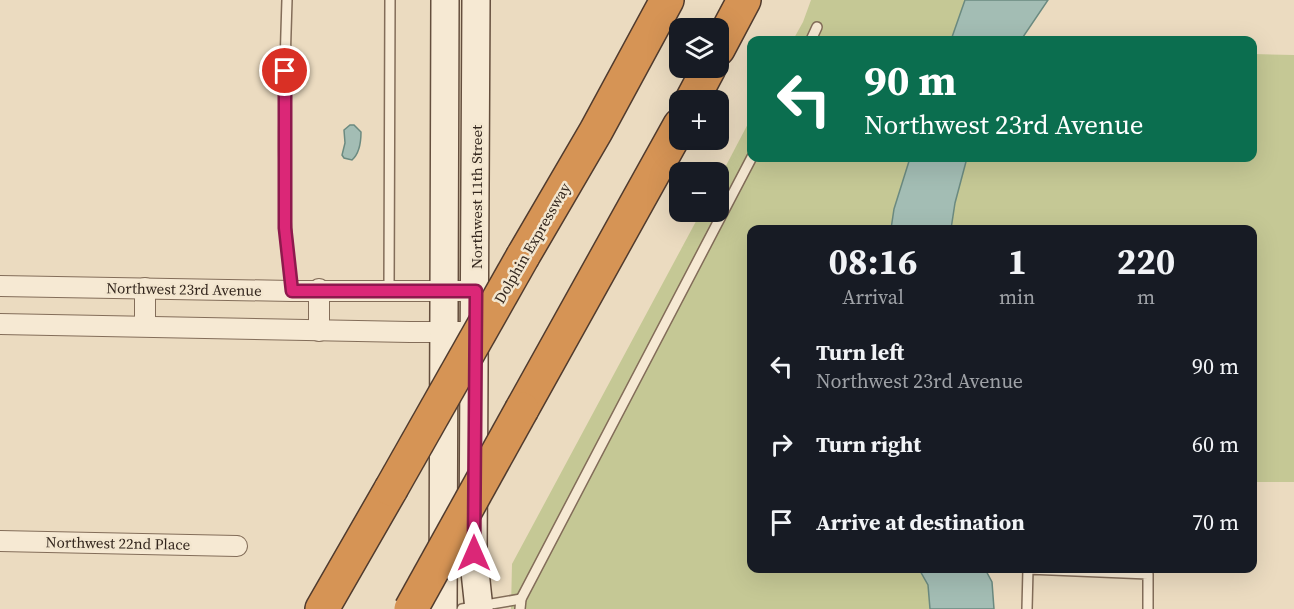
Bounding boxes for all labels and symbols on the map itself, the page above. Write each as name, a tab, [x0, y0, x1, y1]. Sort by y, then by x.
pin	[259, 45, 310, 96]
street label: Northwest 11th Street	[466, 125, 487, 269]
street label: Dolphin Expressway	[489, 178, 575, 307]
street label: Northwest 23rd Avenue	[106, 277, 262, 301]
position arrow	[442, 521, 506, 585]
street label: Northwest 22nd Place	[45, 531, 191, 555]

